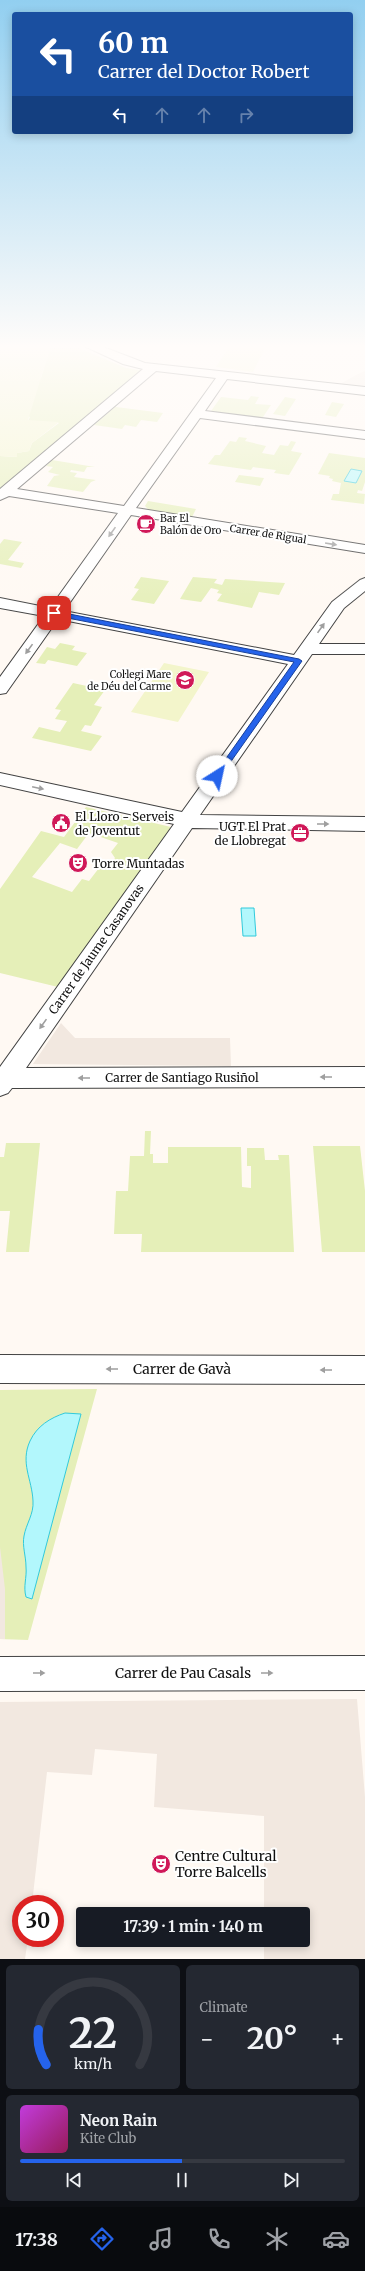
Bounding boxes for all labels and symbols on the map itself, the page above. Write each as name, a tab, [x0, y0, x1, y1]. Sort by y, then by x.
place label: Bar El Balón de Oro	[160, 512, 221, 537]
cafe icon: Bar El Balón de Oro	[135, 513, 157, 535]
street label: Carrer de Rigual	[229, 522, 307, 546]
one-way arrow	[108, 527, 116, 537]
one-way arrow	[325, 541, 337, 547]
pin	[37, 596, 71, 630]
one-way arrow	[317, 623, 325, 634]
one-way arrow	[25, 644, 33, 655]
place label: Col·legi Mare de Déu del Carme	[87, 668, 171, 693]
school or university icon: Col·legi Mare de Déu del Carme	[174, 669, 196, 691]
position arrow	[196, 755, 238, 797]
one-way arrow	[32, 785, 44, 791]
place label: El Lloro - Serveis de Joventut	[75, 809, 174, 838]
public building icon: El Lloro - Serveis de Joventut	[50, 812, 72, 834]
place label: UGT El Prat de Llobregat	[215, 819, 286, 848]
one-way arrow	[317, 821, 330, 827]
office icon: UGT El Prat de Llobregat	[289, 822, 311, 844]
theatre icon: Torre Muntadas	[67, 852, 89, 874]
place label: Torre Muntadas	[92, 856, 184, 871]
street label: Carrer de Jaume Casanovas	[45, 881, 147, 1017]
one-way arrow	[39, 1019, 47, 1030]
street label: Carrer de Santiago Rusiñol	[105, 1070, 259, 1085]
one-way arrow	[319, 1074, 332, 1080]
one-way arrow	[77, 1075, 90, 1081]
street label: Carrer de Gavà	[133, 1360, 231, 1378]
one-way arrow	[105, 1366, 118, 1372]
one-way arrow	[319, 1367, 332, 1373]
street label: Carrer de Pau Casals	[115, 1664, 251, 1682]
one-way arrow	[33, 1670, 45, 1677]
one-way arrow	[261, 1670, 274, 1676]
place label: Centre Cultural Torre Balcells	[175, 1847, 277, 1881]
theatre icon: Centre Cultural Torre Balcells	[150, 1853, 172, 1875]
speed limit sign: 30	[12, 1895, 64, 1947]

